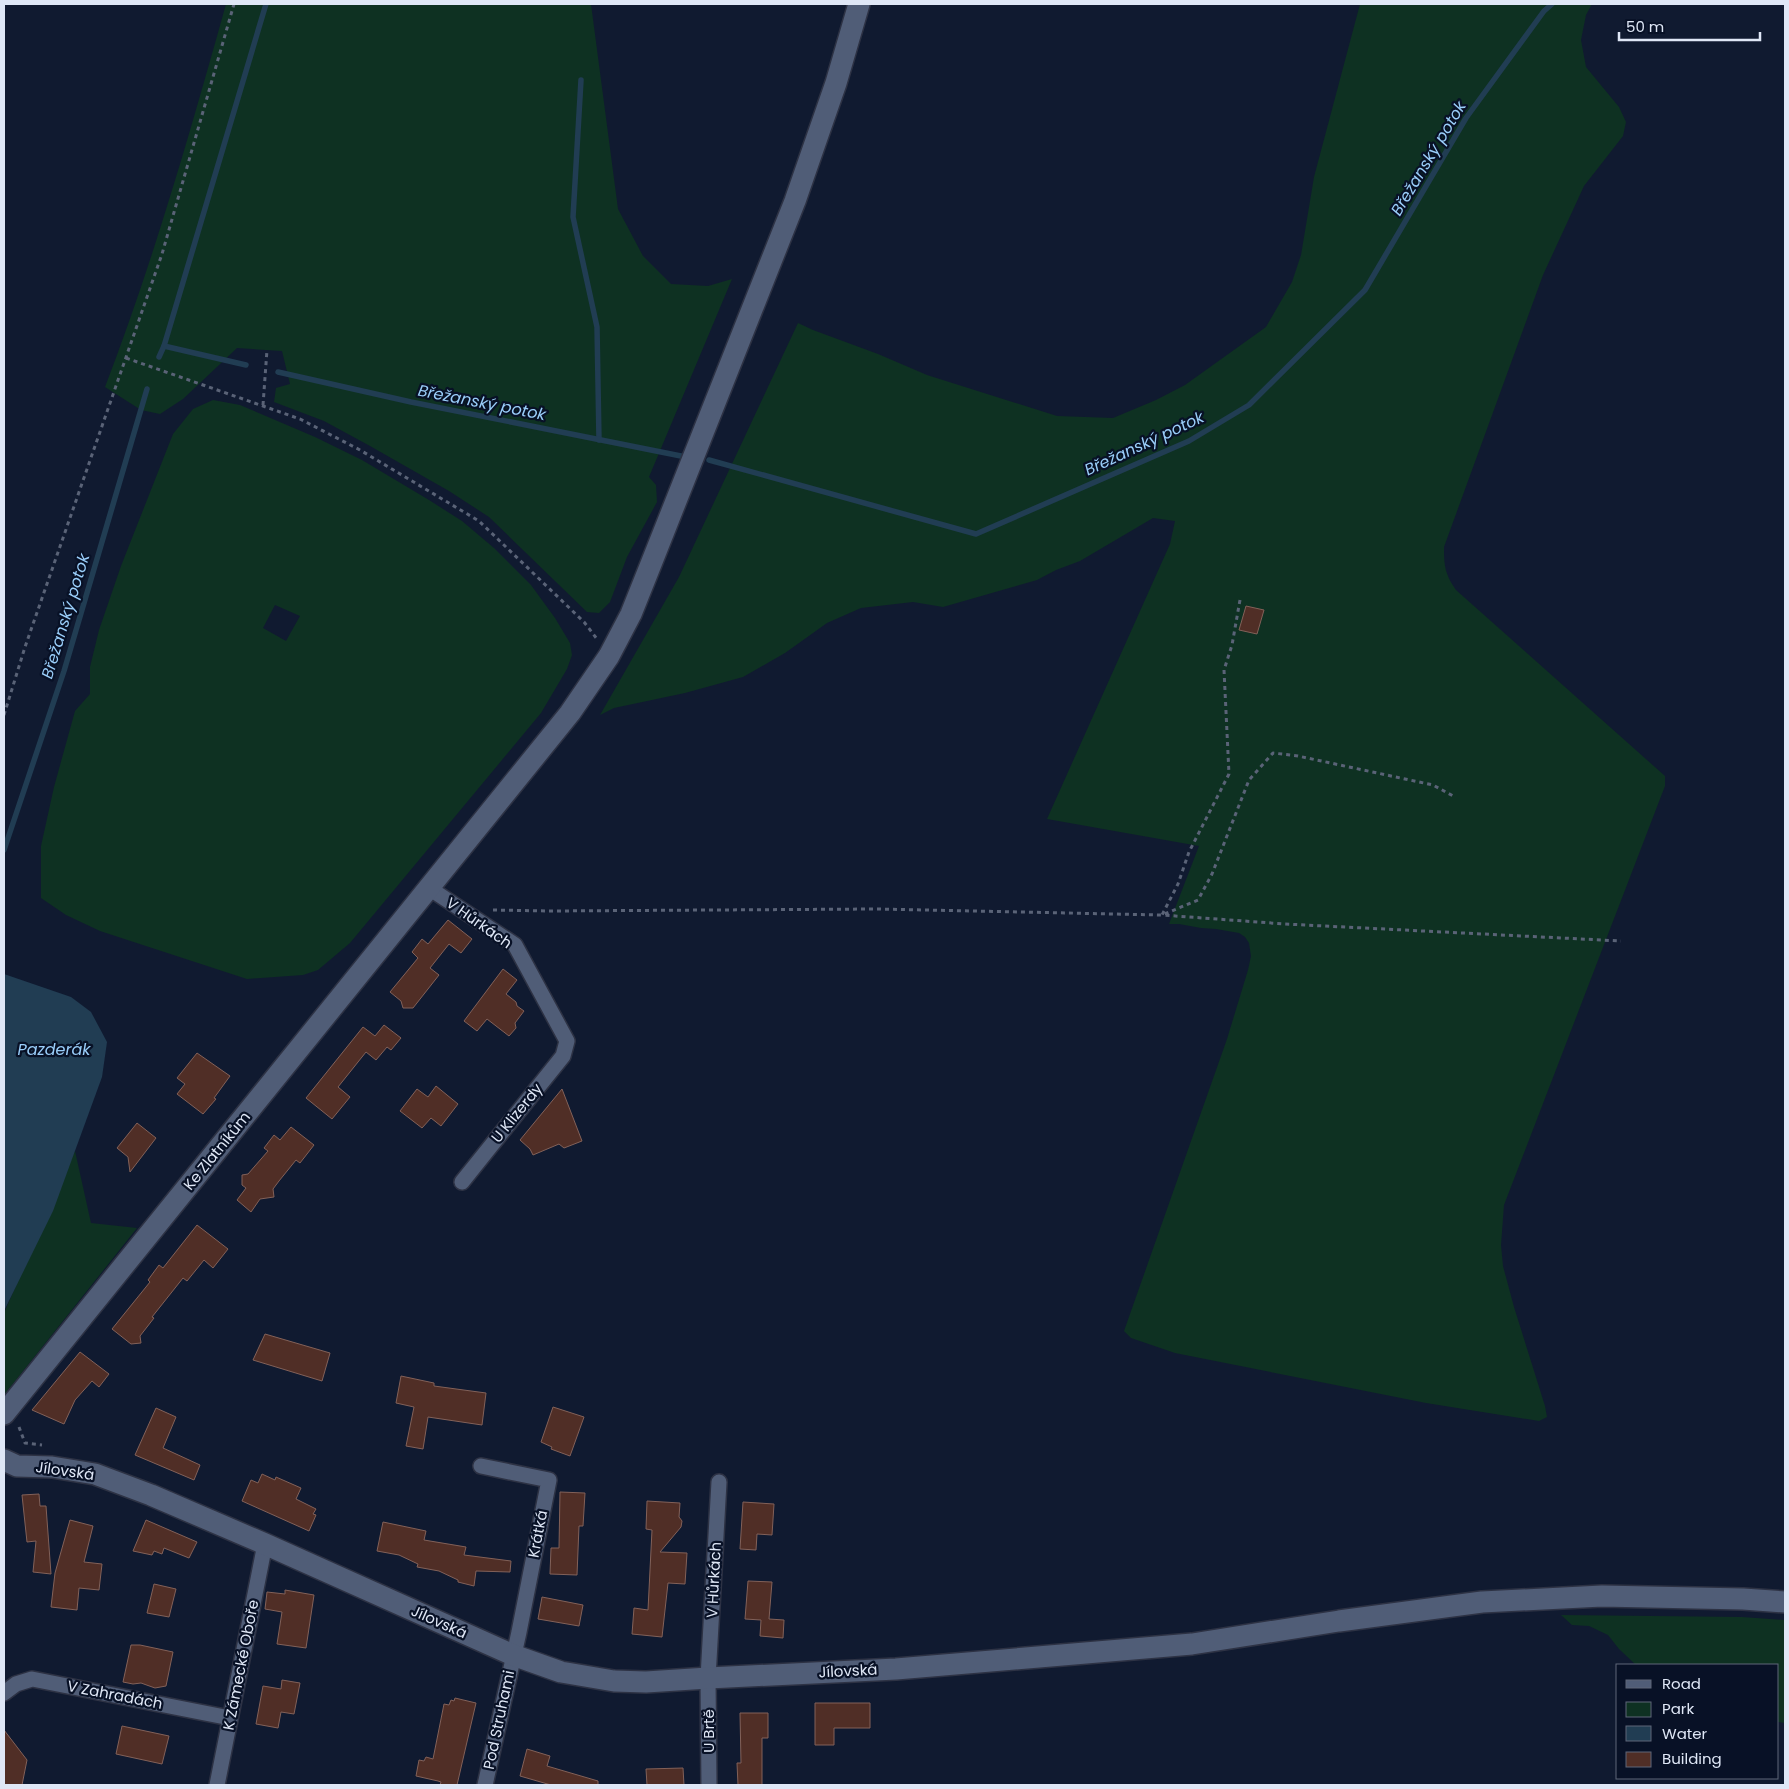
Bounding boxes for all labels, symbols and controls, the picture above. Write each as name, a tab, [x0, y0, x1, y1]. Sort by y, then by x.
scale bar	[1619, 10, 1760, 42]
text: 50 m	[1626, 16, 1664, 37]
water label: Břežanský potok	[1385, 96, 1472, 220]
water label: Břežanský potok	[416, 379, 549, 426]
water label: Břežanský potok	[1081, 405, 1209, 481]
water label: Břežanský potok	[36, 550, 96, 682]
street label: V Hůrkách	[442, 892, 517, 953]
water label: Pazderák	[17, 1038, 91, 1061]
street label: U Klizerdy	[486, 1078, 547, 1147]
street label: Ke Zlatníkům	[178, 1107, 255, 1195]
street label: Jílovská	[34, 1456, 96, 1485]
street label: Krátká	[523, 1508, 552, 1559]
street label: V Hůrkách	[701, 1541, 726, 1619]
street label: K Zámecké Oboře	[218, 1598, 263, 1732]
street label: Jílovská	[408, 1600, 470, 1643]
street label: Jílovská	[818, 1658, 878, 1683]
legend	[1616, 1664, 1779, 1779]
street label: Pod Struhami	[478, 1668, 519, 1771]
text: Road	[1662, 1673, 1701, 1694]
street label: V Zahradách	[66, 1675, 165, 1714]
text: Park	[1662, 1698, 1694, 1719]
street label: U Brtě	[698, 1709, 719, 1753]
text: Water	[1662, 1723, 1708, 1744]
text: Building	[1662, 1748, 1722, 1769]

